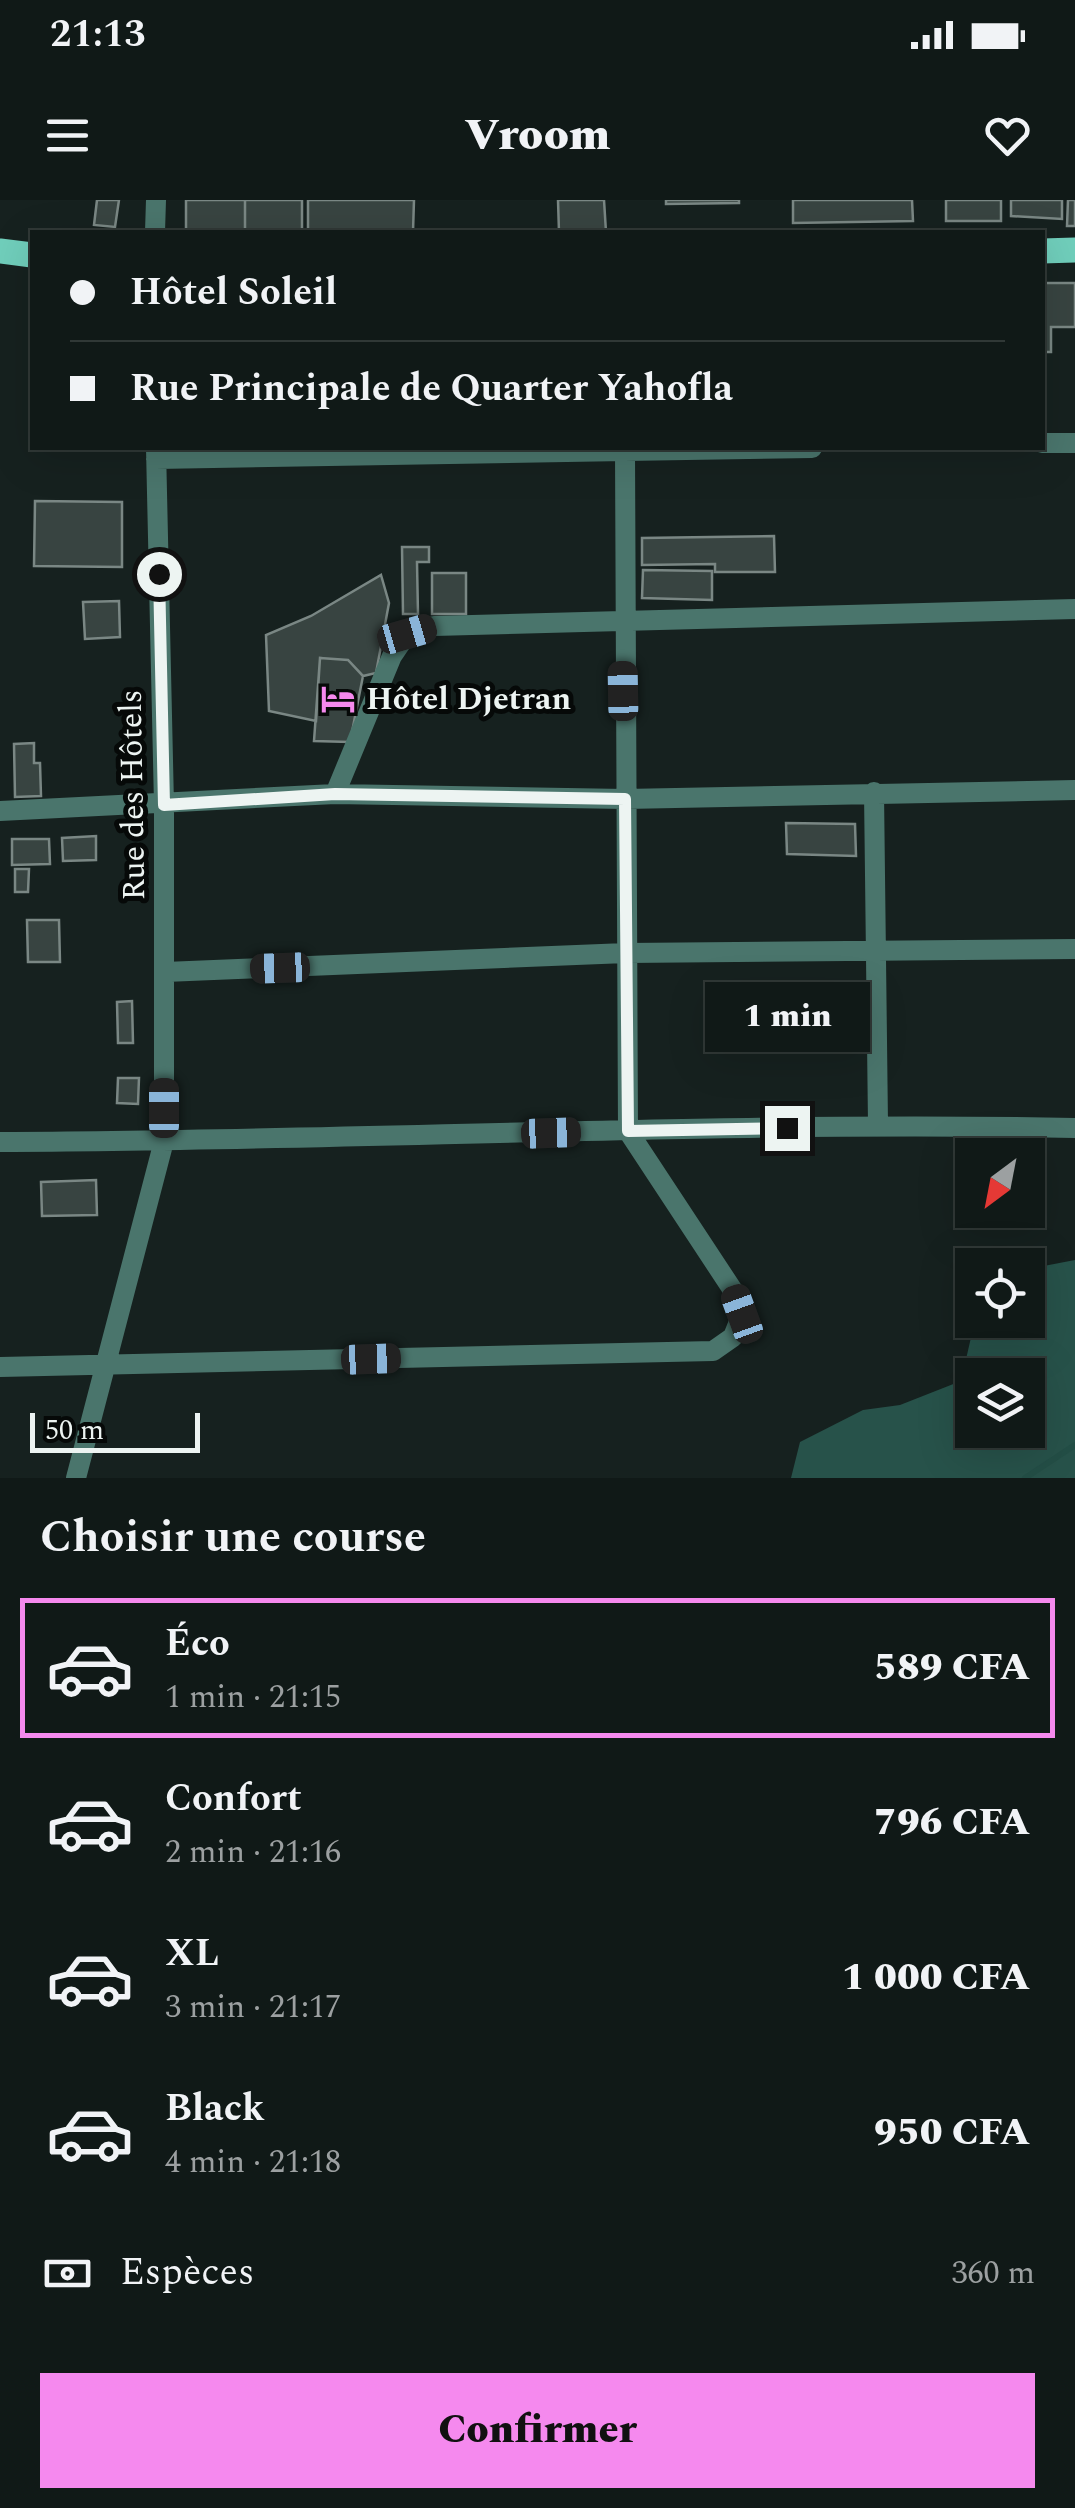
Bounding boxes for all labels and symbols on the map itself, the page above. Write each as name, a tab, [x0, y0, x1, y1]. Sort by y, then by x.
route start	[137, 552, 182, 597]
car	[374, 611, 440, 657]
car	[607, 661, 639, 721]
place label: Hôtel Djetran	[366, 675, 572, 724]
hotel icon: Hôtel Djetran	[319, 680, 357, 718]
street label: Rue des Hôtels	[107, 689, 159, 901]
car	[249, 952, 311, 984]
callout: 1 min	[704, 983, 870, 1053]
car	[149, 1078, 179, 1138]
route end	[765, 1106, 810, 1151]
car	[520, 1117, 582, 1149]
north arrow	[955, 1138, 1045, 1228]
car	[718, 1281, 766, 1347]
car	[340, 1343, 402, 1375]
scale bar	[30, 1408, 200, 1452]

